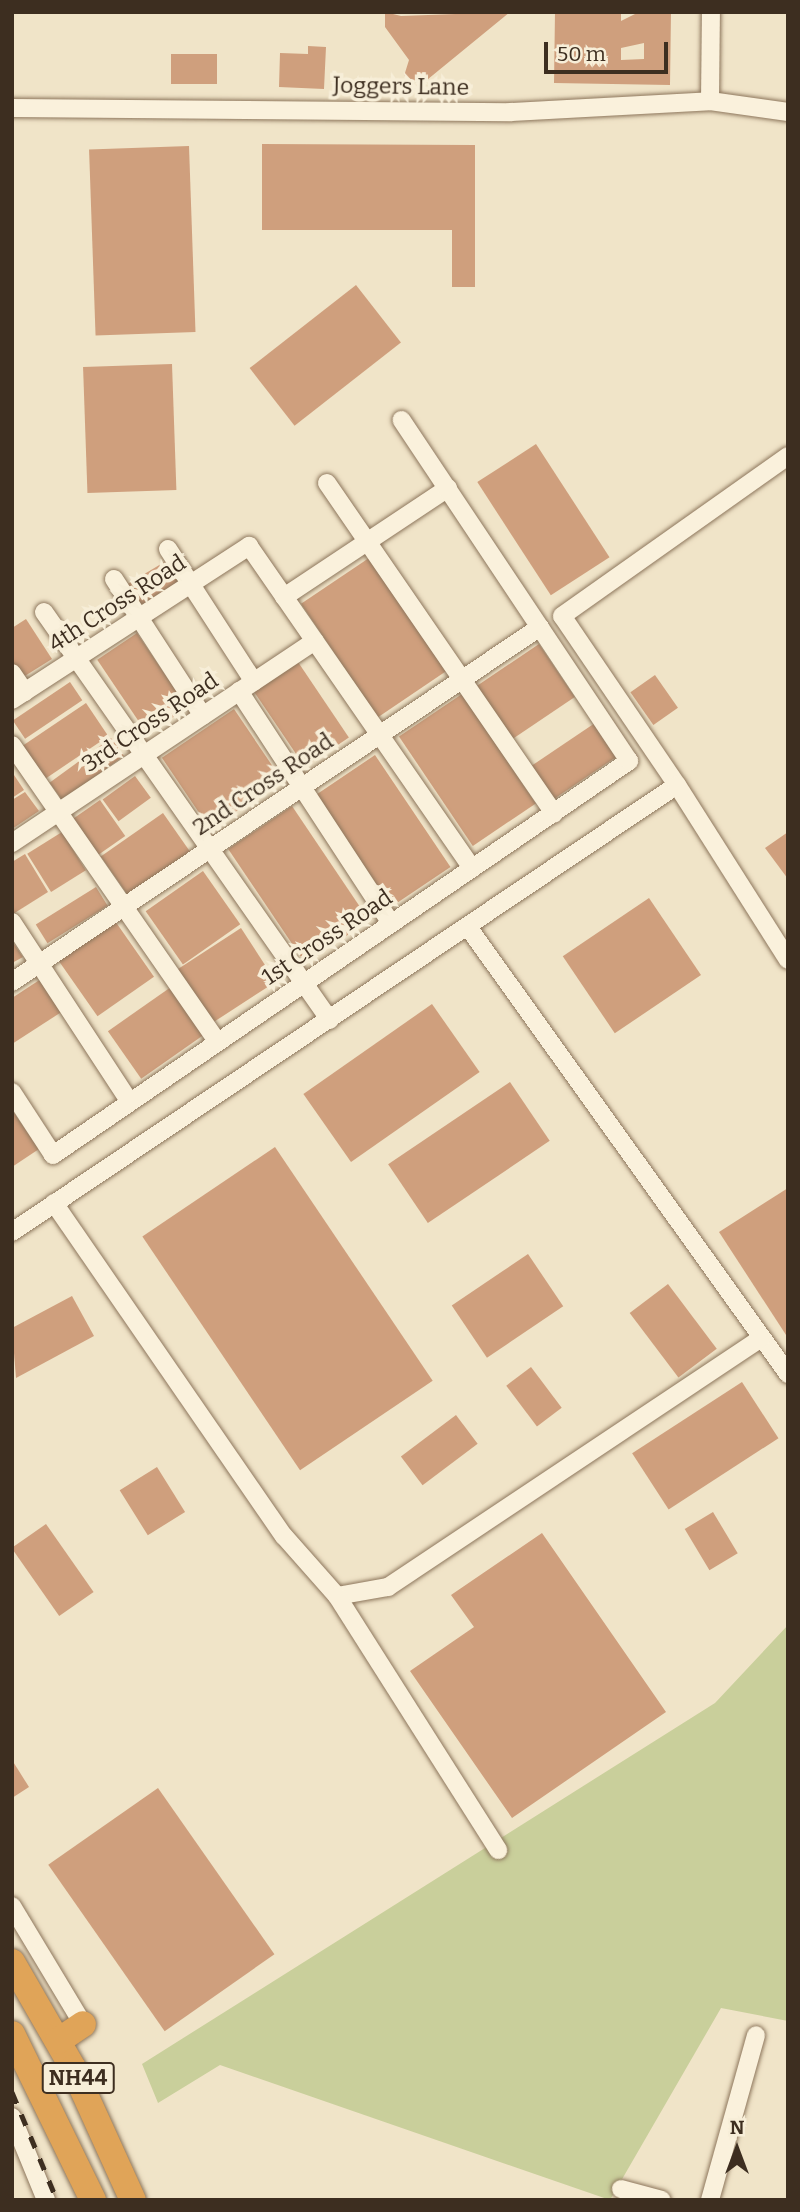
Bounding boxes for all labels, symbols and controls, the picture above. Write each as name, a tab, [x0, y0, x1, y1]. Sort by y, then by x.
scale bar	[548, 28, 672, 72]
text: 50 m	[557, 41, 606, 67]
street label: Joggers Lane	[333, 71, 469, 101]
street label: 4th Cross Road	[43, 548, 191, 658]
street label: 3rd Cross Road	[77, 666, 223, 778]
street label: 2nd Cross Road	[188, 727, 338, 841]
street label: 1st Cross Road	[257, 883, 397, 991]
road number: NH44	[41, 2060, 115, 2096]
north arrow	[702, 2114, 772, 2184]
text: N	[730, 2116, 744, 2139]

